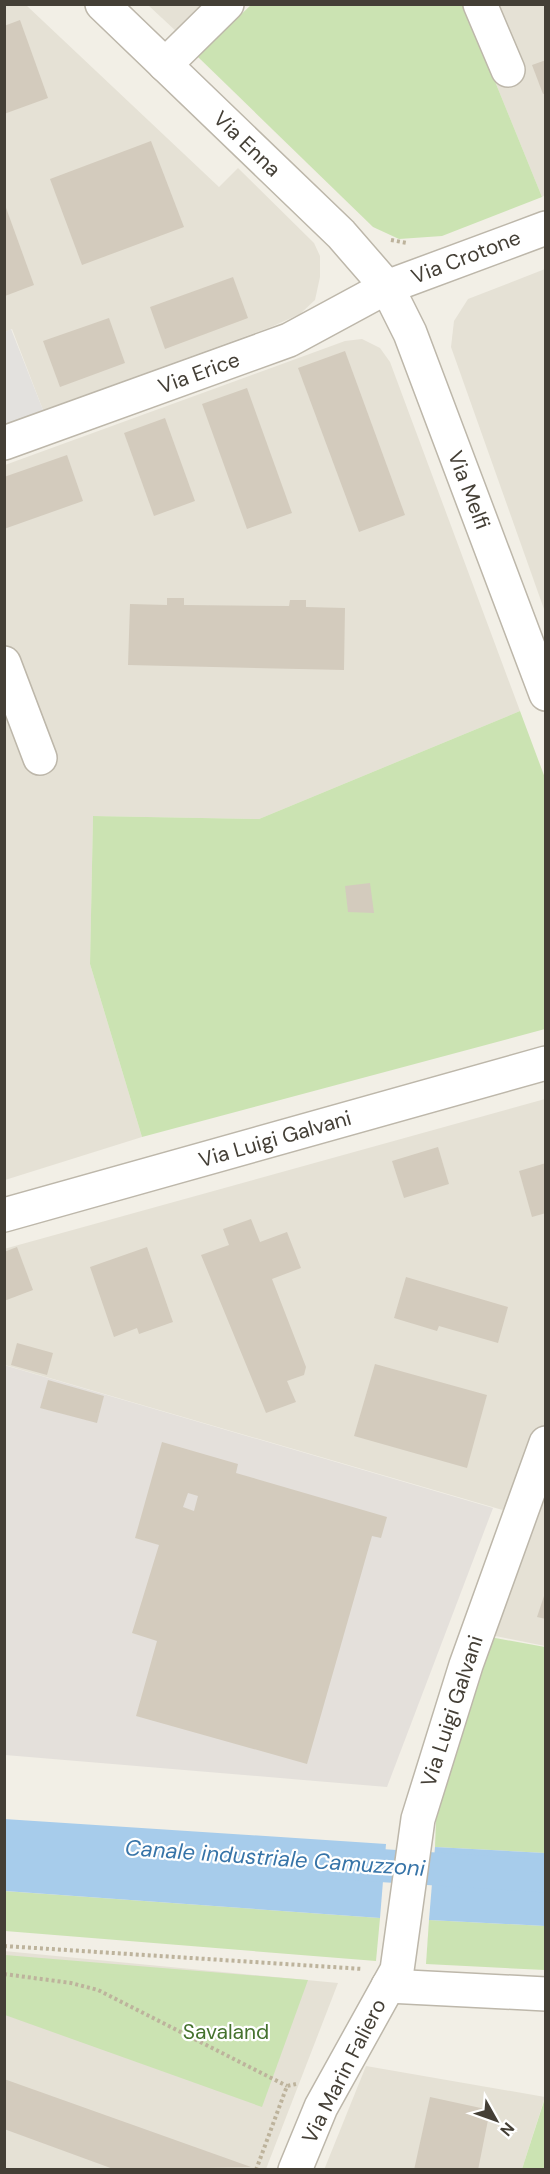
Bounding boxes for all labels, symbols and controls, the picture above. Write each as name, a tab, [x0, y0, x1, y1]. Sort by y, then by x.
street label: Via Enna	[207, 105, 287, 183]
street label: Via Crotone	[407, 223, 525, 291]
street label: Via Erice	[154, 345, 244, 401]
street label: Via Melfi	[441, 447, 497, 533]
street label: Via Luigi Galvani	[195, 1104, 355, 1174]
street label: Via Luigi Galvani	[414, 1632, 490, 1790]
water label: Canale industriale Camuzzoni	[124, 1833, 427, 1883]
street label: Via Marin Faliero	[295, 1994, 393, 2148]
park label: Savaland	[183, 2018, 269, 2046]
north arrow	[466, 2090, 526, 2150]
text: N	[495, 2118, 519, 2141]

